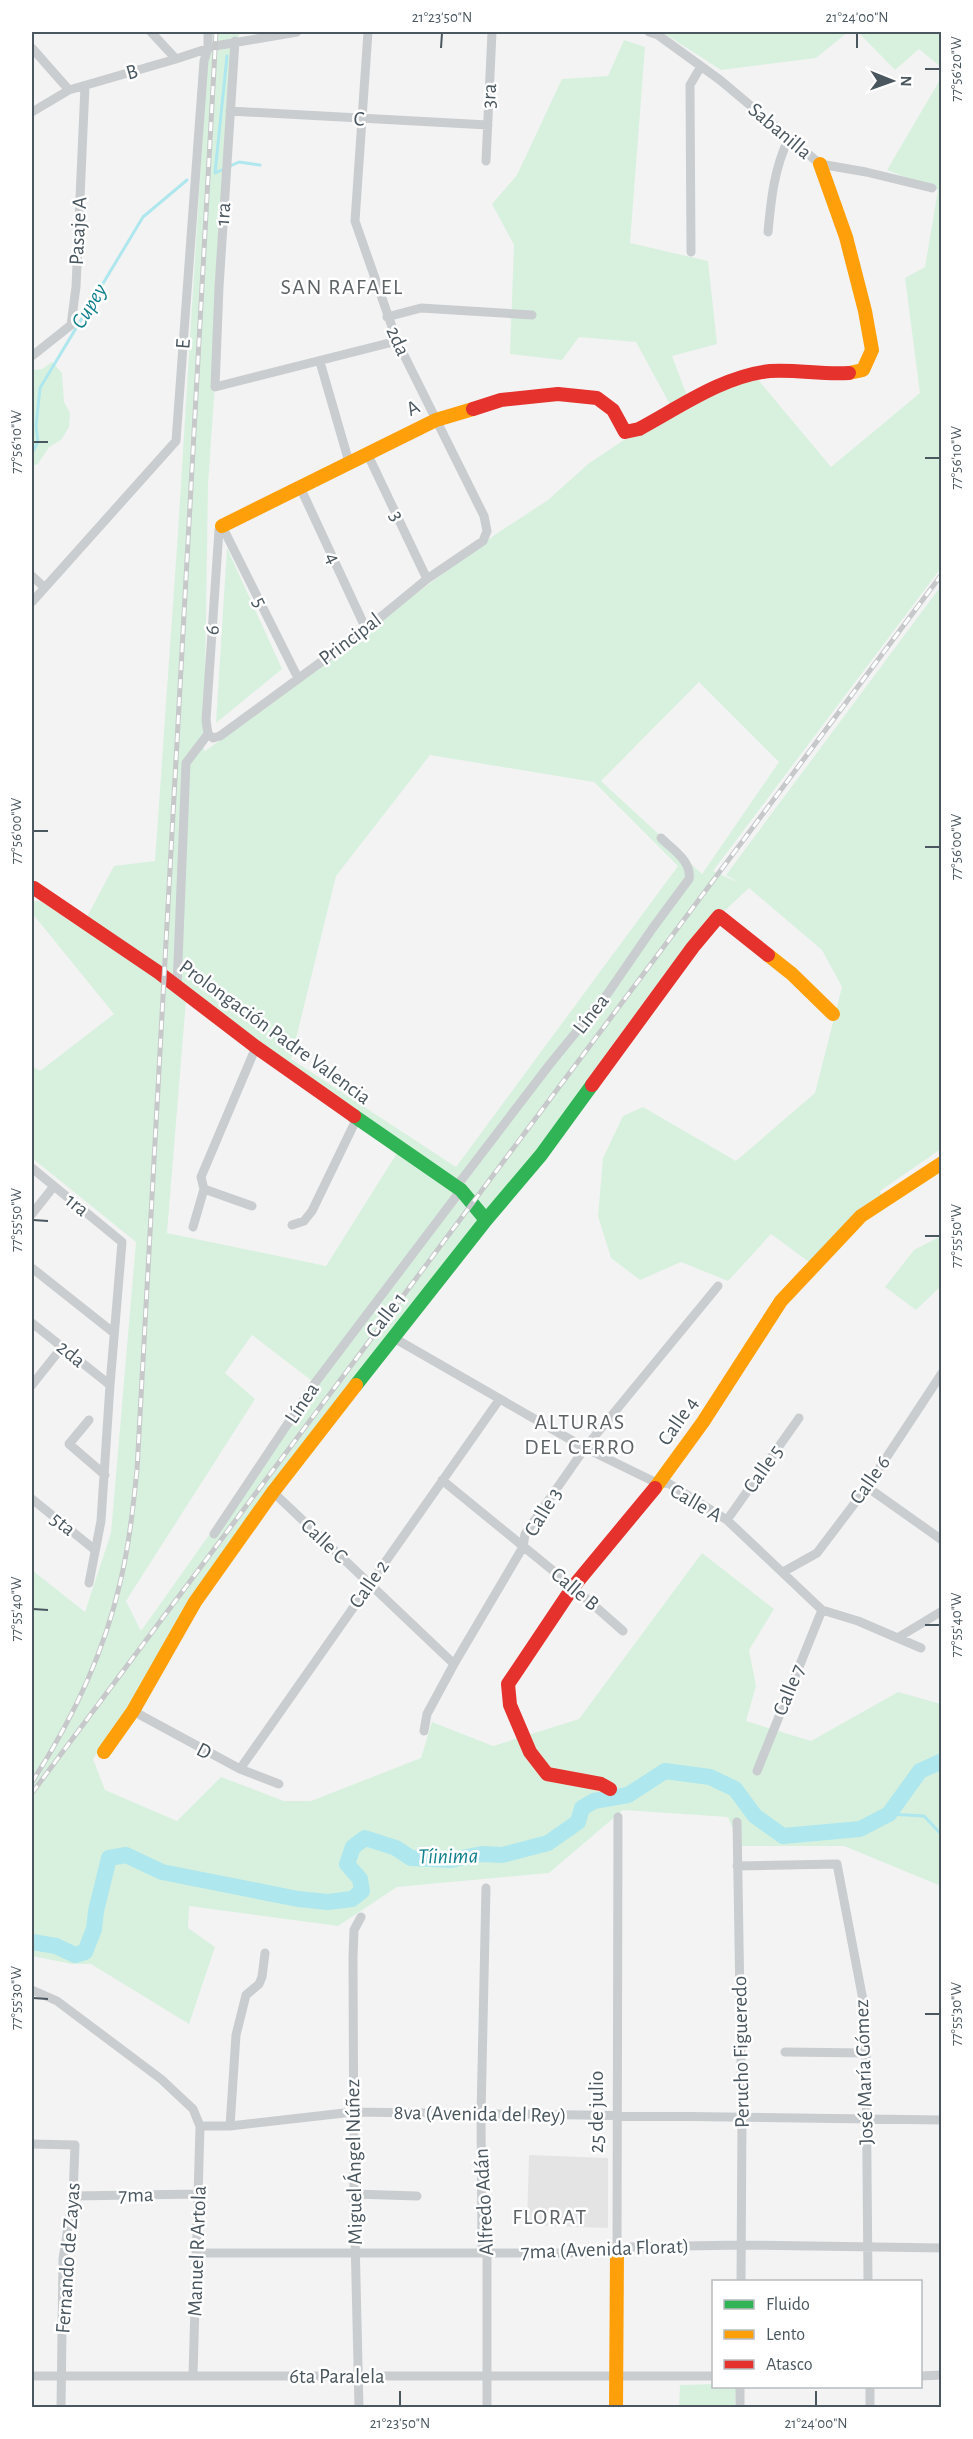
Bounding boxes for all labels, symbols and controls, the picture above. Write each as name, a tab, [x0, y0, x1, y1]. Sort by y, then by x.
text: 21°23'50"N	[412, 10, 472, 25]
text: 21°24'00"N	[825, 10, 889, 25]
text: 77°56'20"W	[949, 36, 964, 102]
north arrow	[862, 51, 922, 111]
street label: B	[124, 60, 140, 84]
text: N	[898, 76, 914, 87]
street label: 3ra	[478, 83, 500, 109]
street label: Sabanilla	[744, 99, 816, 163]
street label: C	[353, 108, 365, 130]
street label: Pasaje A	[66, 196, 90, 266]
street label: 1ra	[212, 201, 234, 226]
district label: SAN RAFAEL	[280, 276, 404, 298]
water label: Cupey	[67, 280, 112, 333]
street label: 2da	[382, 323, 414, 359]
street label: E	[172, 338, 194, 350]
street label: A	[403, 396, 423, 420]
text: 77°56'10"W	[9, 410, 24, 474]
text: 77°56'10"W	[949, 426, 964, 490]
street label: 3	[386, 508, 408, 524]
street label: 4	[321, 549, 345, 567]
street label: 5	[249, 593, 271, 611]
street label: Principal	[315, 609, 385, 669]
street label: 6	[201, 624, 223, 636]
text: 77°56'00"W	[9, 797, 24, 864]
text: 77°56'00"W	[949, 813, 964, 880]
street label: Prolongación Padre Valencia	[175, 956, 375, 1109]
street label: Línea	[569, 990, 613, 1038]
text: 77°55'50"W	[9, 1187, 24, 1252]
street label: 1ra	[61, 1189, 93, 1221]
text: 77°55'50"W	[949, 1203, 964, 1268]
street label: Calle 1	[362, 1288, 410, 1342]
street label: 2da	[53, 1336, 90, 1372]
street label: Línea	[281, 1379, 323, 1427]
street label: Calle 4	[654, 1393, 702, 1449]
district label: ALTURAS DEL CERRO	[524, 1411, 636, 1458]
street label: Calle 5	[739, 1441, 787, 1497]
street label: Calle 6	[846, 1452, 894, 1508]
street label: Calle A	[666, 1480, 726, 1526]
street label: Calle 3	[520, 1484, 566, 1540]
street label: 5ta	[47, 1508, 80, 1540]
street label: Calle C	[297, 1515, 351, 1568]
street label: Calle 2	[345, 1556, 393, 1612]
street label: Calle B	[547, 1563, 603, 1615]
text: 77°55'40"W	[9, 1576, 24, 1641]
text: 77°55'40"W	[949, 1592, 964, 1657]
street label: Calle 7	[769, 1661, 809, 1718]
street label: D	[193, 1739, 215, 1763]
water label: Tíinima	[418, 1844, 478, 1868]
text: 77°55'30"W	[9, 1965, 24, 2030]
street label: Perucho Figueredo	[729, 1976, 753, 2128]
text: 77°55'30"W	[949, 1981, 964, 2046]
street label: José María Gómez	[851, 1999, 877, 2145]
street label: 25 de julio	[586, 2071, 607, 2153]
street label: Miguel Ángel Núñez	[340, 2079, 366, 2245]
street label: 8va (Avenida del Rey)	[393, 2102, 567, 2126]
street label: Alfredo Adán	[471, 2148, 497, 2256]
street label: Fernando de Zayas	[52, 2182, 84, 2334]
street label: 7ma	[118, 2184, 154, 2206]
street label: Manuel R Artola	[184, 2185, 210, 2317]
district label: FLORAT	[512, 2206, 588, 2228]
street label: 7ma (Avenida Florat)	[520, 2236, 690, 2262]
legend	[712, 2280, 922, 2388]
text: Fluido	[766, 2296, 810, 2314]
text: Lento	[766, 2326, 805, 2344]
text: Atasco	[766, 2356, 813, 2374]
street label: 6ta Paralela	[289, 2366, 385, 2387]
text: 21°23'50"N	[370, 2416, 430, 2431]
text: 21°24'00"N	[784, 2416, 848, 2431]

